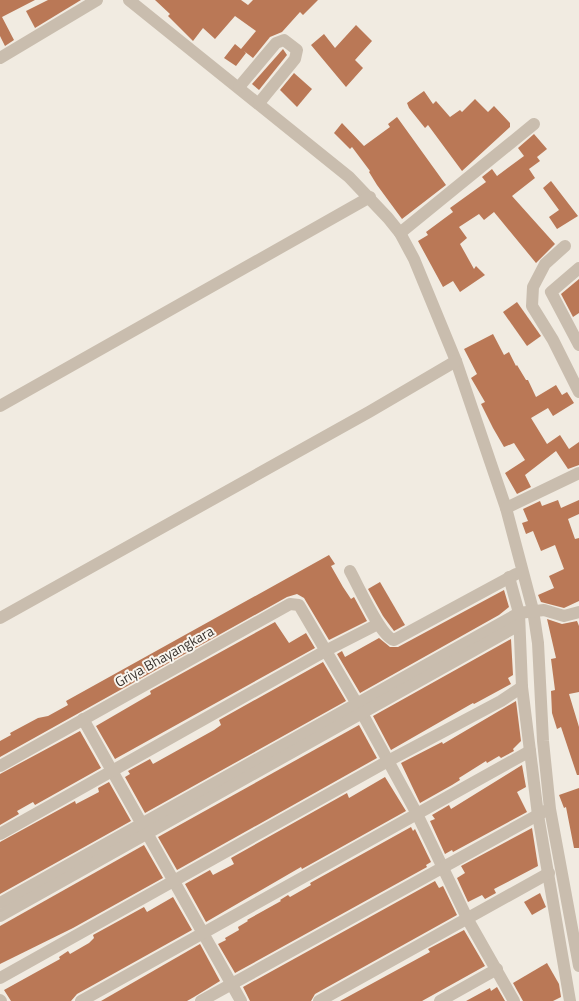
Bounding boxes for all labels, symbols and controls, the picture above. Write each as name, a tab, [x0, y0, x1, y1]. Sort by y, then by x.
street label: Griya Bhayangkara	[111, 620, 217, 692]

